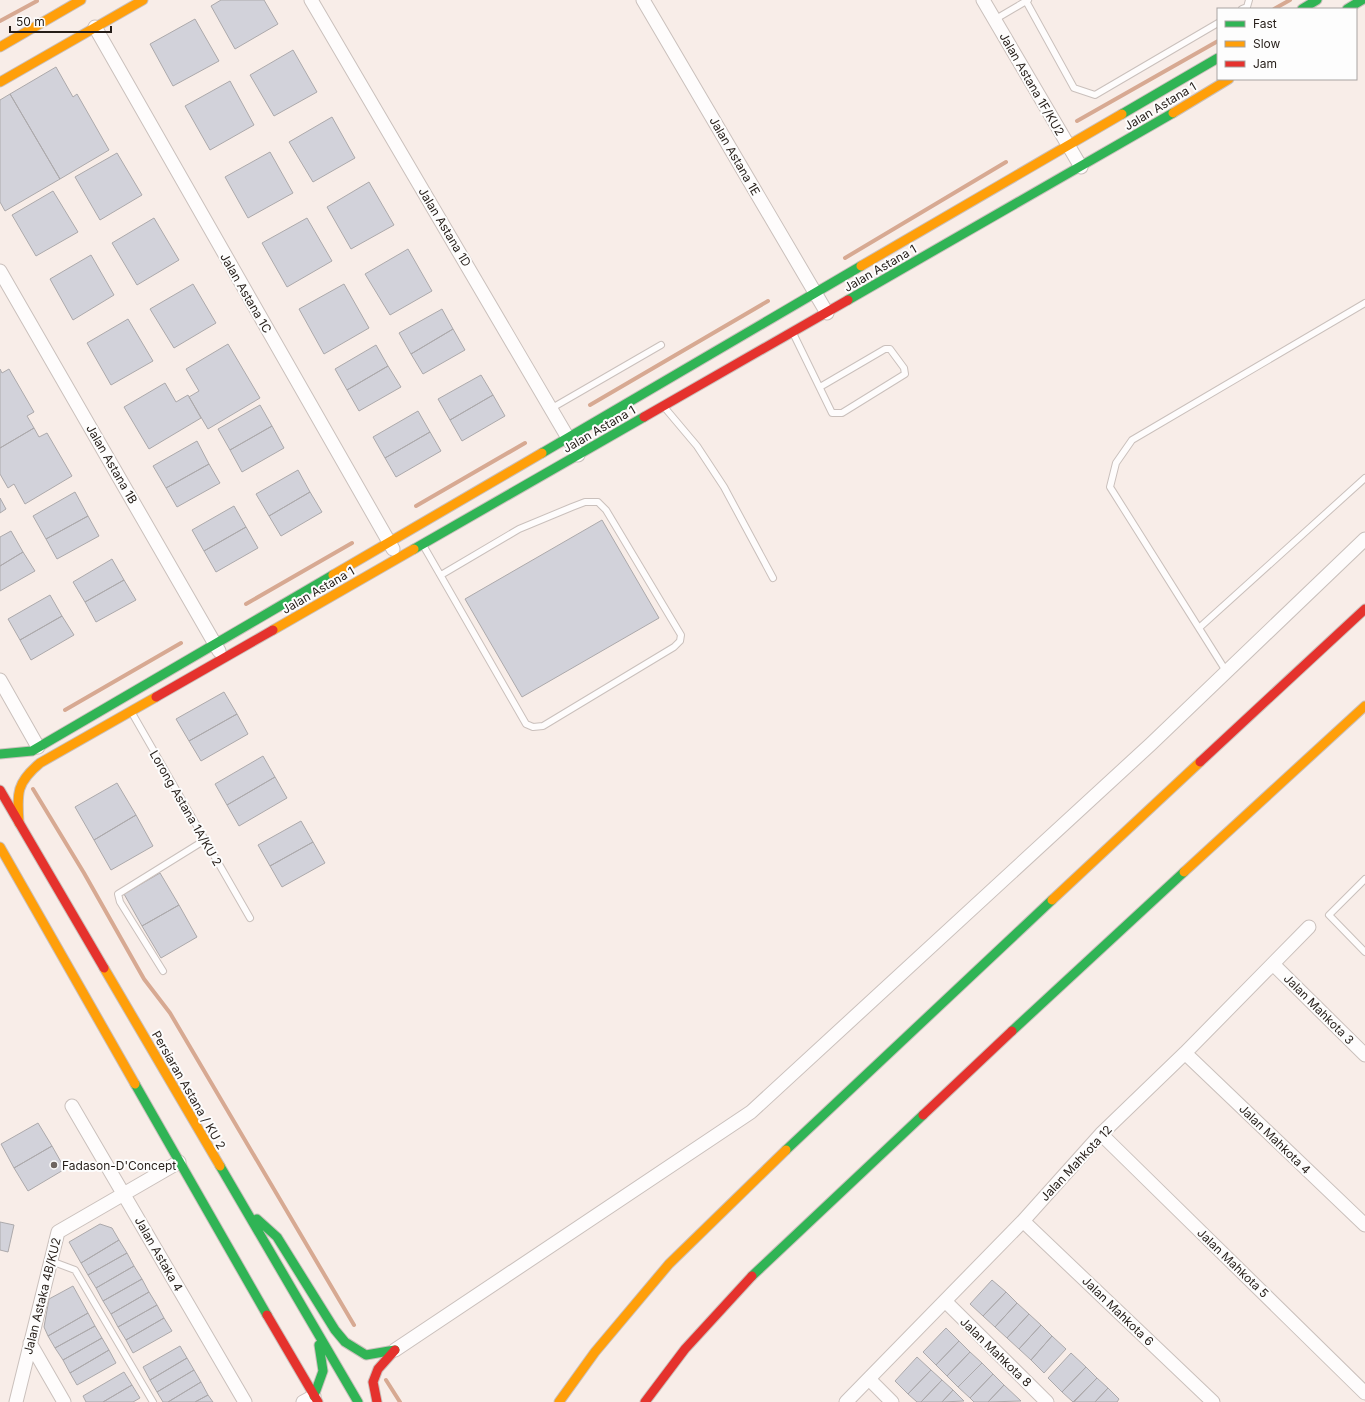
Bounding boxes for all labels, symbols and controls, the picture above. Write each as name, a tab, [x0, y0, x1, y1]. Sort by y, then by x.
scale bar	[10, 8, 111, 34]
legend	[1217, 8, 1357, 80]
text: 50 m	[16, 14, 45, 29]
text: Fast	[1253, 16, 1277, 31]
street label: Jalan Astana 1F/KU2	[996, 30, 1068, 138]
text: Slow	[1253, 36, 1281, 51]
text: Jam	[1253, 56, 1277, 71]
street label: Jalan Astana 1	[1121, 79, 1199, 133]
street label: Jalan Astana 1E	[706, 114, 764, 198]
street label: Jalan Astana 1D	[415, 185, 475, 269]
street label: Jalan Astana 1	[841, 241, 919, 295]
street label: Jalan Astana 1C	[217, 250, 275, 336]
street label: Jalan Astana 1	[560, 402, 638, 456]
street label: Jalan Astana 1B	[83, 422, 141, 506]
street label: Jalan Astana 1	[279, 563, 357, 617]
street label: Lorong Astana 1A/KU 2	[147, 747, 225, 869]
street label: Jalan Mahkota 3	[1281, 971, 1357, 1047]
street label: Persiaran Astana / KU 2	[149, 1028, 229, 1152]
street label: Jalan Mahkota 4	[1236, 1101, 1314, 1177]
street label: Jalan Mahkota 12	[1037, 1122, 1115, 1204]
place label: Fadason-D'Concept	[62, 1158, 176, 1173]
marker: Fadason-D'Concept	[49, 1160, 59, 1170]
street label: Jalan Astaka 4	[132, 1214, 186, 1294]
street label: Jalan Mahkota 5	[1194, 1225, 1272, 1301]
street label: Jalan Astaka 4B/KU2	[20, 1236, 64, 1356]
street label: Jalan Mahkota 6	[1079, 1273, 1157, 1349]
street label: Jalan Mahkota 8	[957, 1314, 1035, 1390]

